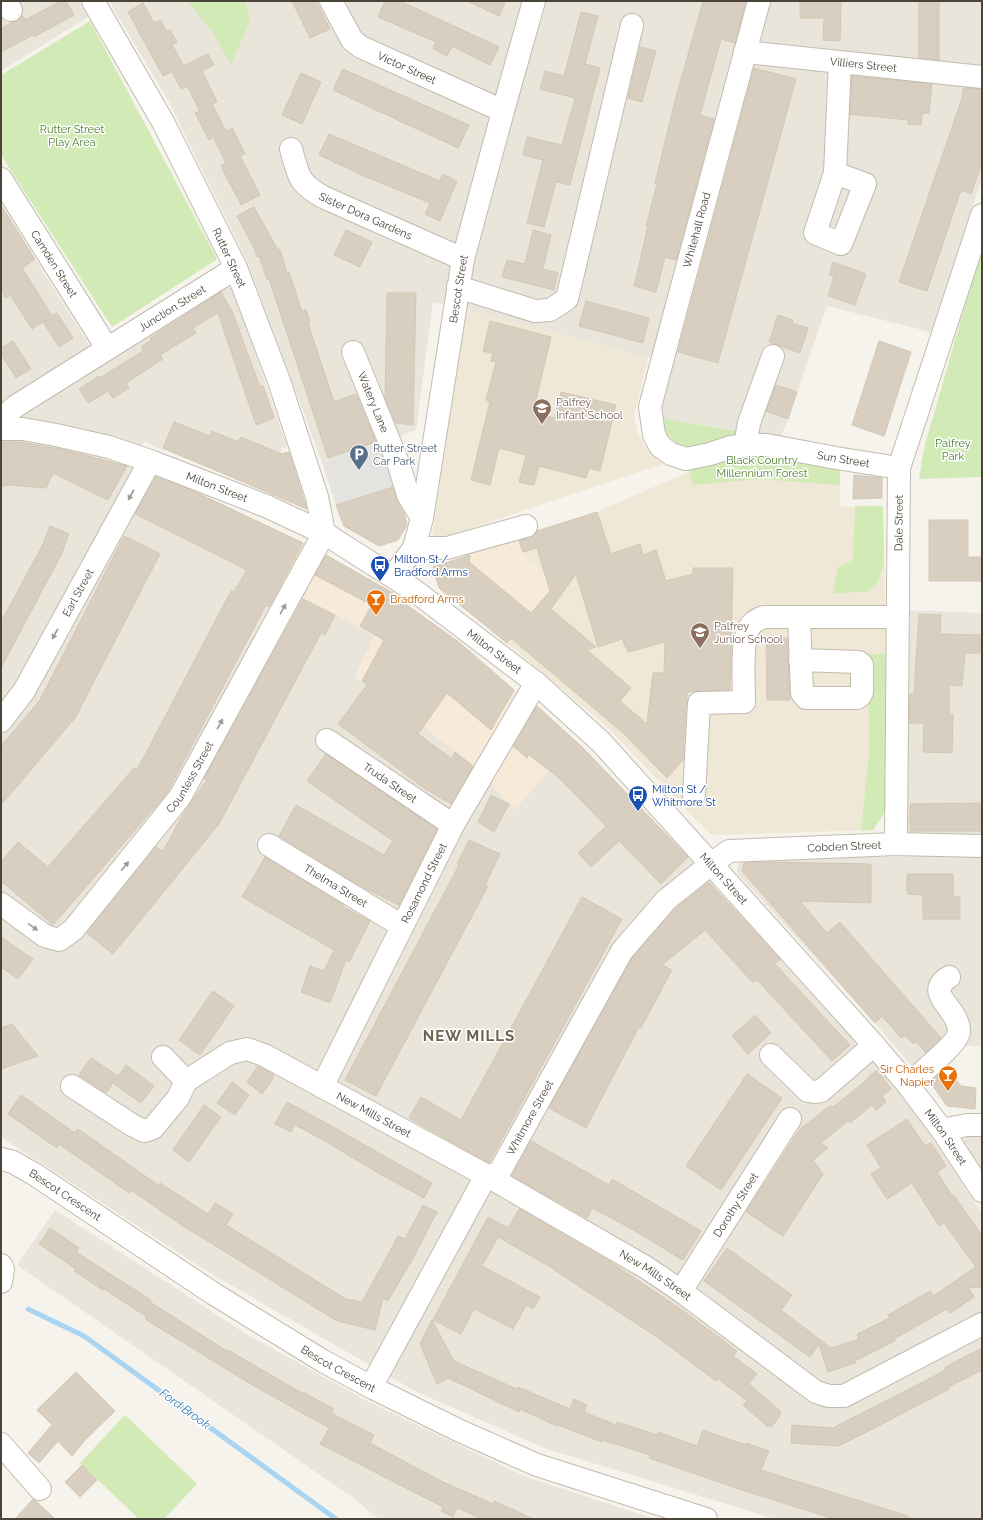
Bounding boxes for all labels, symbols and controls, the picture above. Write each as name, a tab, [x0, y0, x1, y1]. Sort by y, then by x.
street label: Victor Street	[375, 49, 439, 87]
street label: Villiers Street	[829, 54, 898, 75]
park label: Rutter Street Play Area	[40, 123, 104, 149]
street label: Sister Dora Gardens	[317, 190, 414, 242]
street label: Whitehall Road	[681, 191, 713, 269]
street label: Rutter Street	[210, 226, 249, 290]
street label: Camden Street	[28, 228, 80, 300]
street label: Bescot Street	[446, 253, 470, 324]
street label: Junction Street	[136, 282, 208, 334]
street label: Watery Lane	[355, 370, 392, 435]
place label: Palfrey Infant School	[556, 396, 623, 422]
school or university icon: Palfrey Infant School	[531, 397, 553, 425]
park label: Palfrey Park	[935, 437, 971, 463]
place label: Rutter Street Car Park	[373, 442, 438, 468]
parking icon: Rutter Street Car Park	[348, 443, 370, 471]
street label: Sun Street	[816, 448, 871, 470]
park label: Black Country Millennium Forest	[717, 454, 808, 480]
street label: Milton Street	[184, 469, 250, 505]
one-way arrow	[128, 489, 135, 501]
street label: Dale Street	[892, 494, 905, 551]
place label: Milton St / Bradford Arms	[394, 553, 468, 579]
bus stop icon: Milton St / Bradford Arms	[369, 554, 391, 582]
street label: Earl Street	[60, 566, 96, 619]
bar icon: Bradford Arms	[365, 588, 387, 616]
place label: Bradford Arms	[390, 593, 464, 606]
one-way arrow	[279, 604, 286, 615]
place label: Palfrey Junior School	[714, 620, 783, 646]
school or university icon: Palfrey Junior School	[689, 621, 711, 649]
street label: Milton Street	[464, 626, 524, 676]
one-way arrow	[52, 628, 59, 639]
one-way arrow	[217, 718, 224, 729]
street label: Countess Street	[163, 739, 216, 815]
street label: Truda Street	[361, 760, 420, 805]
place label: Milton St / Whitmore St	[652, 783, 716, 809]
bus stop icon: Milton St / Whitmore St	[627, 784, 649, 812]
street label: Cobden Street	[807, 838, 882, 854]
street label: Rosamond Street	[398, 840, 450, 925]
street label: Milton Street	[697, 850, 751, 907]
one-way arrow	[120, 860, 129, 871]
street label: Thelma Street	[301, 861, 370, 910]
one-way arrow	[27, 923, 38, 931]
district label: NEW MILLS	[423, 1027, 515, 1045]
place label: Sir Charles Napier	[880, 1063, 934, 1089]
bar icon: Sir Charles Napier	[937, 1064, 959, 1092]
street label: Whitmore Street	[504, 1077, 556, 1158]
street label: New Mills Street	[334, 1089, 414, 1140]
street label: Milton Street	[922, 1107, 970, 1168]
street label: Bescot Crescent	[27, 1166, 104, 1224]
street label: Dorothy Street	[710, 1170, 761, 1239]
street label: New Mills Street	[617, 1247, 694, 1303]
street label: Bescot Crescent	[299, 1343, 378, 1395]
water label: Ford Brook	[157, 1386, 214, 1432]

